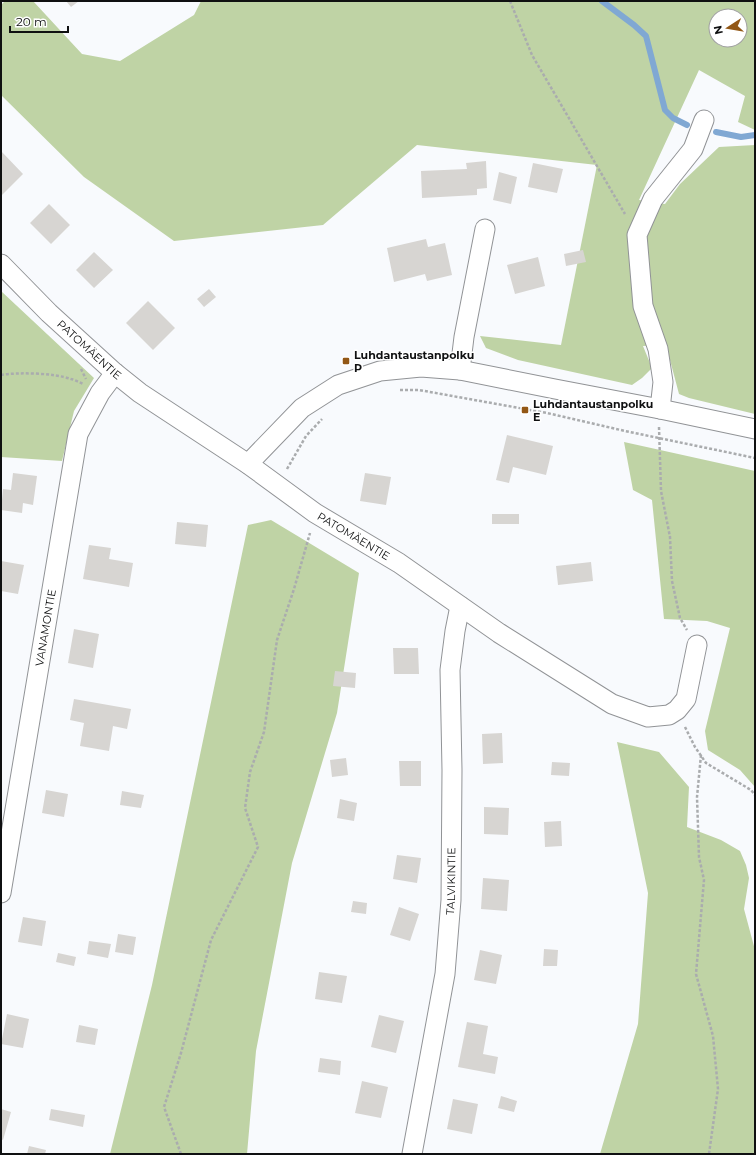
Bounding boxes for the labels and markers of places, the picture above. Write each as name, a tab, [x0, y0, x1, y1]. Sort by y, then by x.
place label: Luhdantaustanpolku P	[354, 348, 474, 375]
marker: Luhdantaustanpolku P	[341, 356, 351, 366]
place label: Luhdantaustanpolku E	[533, 397, 653, 424]
marker: Luhdantaustanpolku E	[520, 405, 530, 415]

